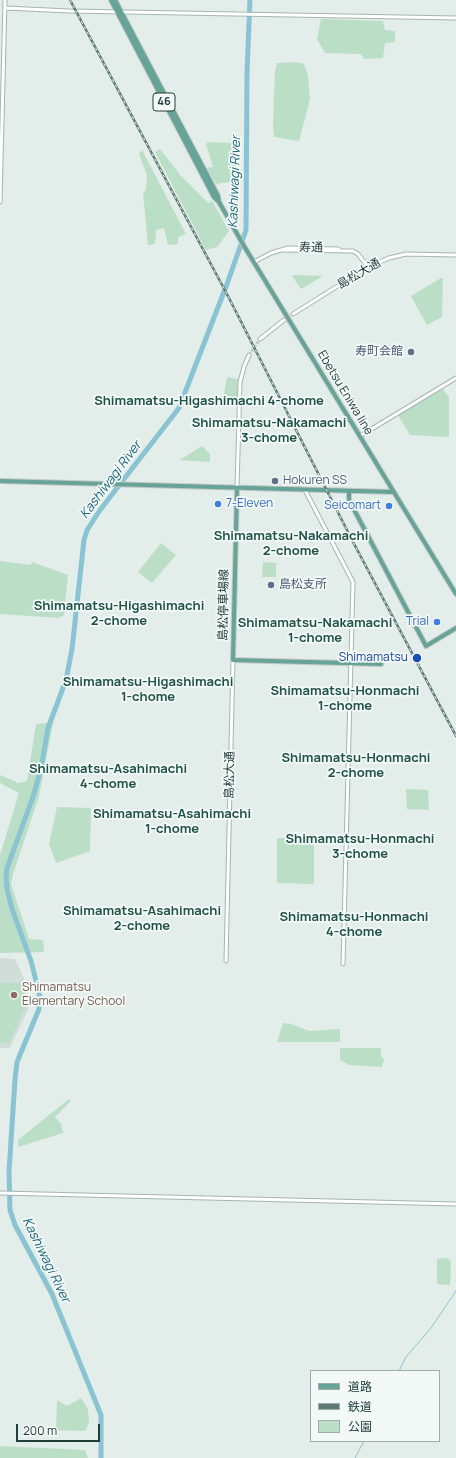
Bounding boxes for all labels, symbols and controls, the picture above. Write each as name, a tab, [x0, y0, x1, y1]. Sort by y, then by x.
road number: 46	[153, 93, 175, 111]
water label: Kashiwagi River	[226, 135, 244, 229]
street label: 寿通	[299, 241, 323, 255]
street label: 島松大通	[335, 256, 383, 292]
place label: 寿町会館	[355, 345, 403, 359]
marker: 寿町会館	[406, 347, 416, 357]
street label: Ebetsu Eniwa line	[314, 348, 376, 438]
district label: Shimamatsu-Higashimachi 4-chome	[94, 393, 324, 409]
district label: Shimamatsu-Nakamachi 3-chome	[192, 415, 346, 446]
water label: Kashiwagi River	[77, 438, 145, 522]
place label: Hokuren SS	[283, 474, 347, 488]
marker: Hokuren SS	[270, 476, 280, 486]
place label: 7-Eleven	[226, 497, 273, 511]
marker: 7-Eleven	[213, 499, 223, 509]
place label: Seicomart	[324, 499, 381, 513]
marker: Seicomart	[384, 501, 394, 511]
district label: Shimamatsu-Nakamachi 2-chome	[214, 528, 368, 559]
street label: 島松停車場線	[216, 569, 232, 641]
place label: 島松支所	[279, 578, 327, 592]
marker: 島松支所	[266, 580, 276, 590]
district label: Shimamatsu-Higashimachi 2-chome	[34, 598, 204, 629]
district label: Shimamatsu-Nakamachi 1-chome	[238, 615, 392, 646]
place label: Trial	[406, 615, 429, 629]
marker: Trial	[432, 617, 442, 627]
place label: Shimamatsu	[339, 651, 408, 665]
marker: Shimamatsu	[411, 652, 423, 664]
district label: Shimamatsu-Higashimachi 1-chome	[63, 674, 233, 705]
district label: Shimamatsu-Honmachi 1-chome	[271, 683, 419, 714]
district label: Shimamatsu-Honmachi 2-chome	[282, 750, 430, 781]
street label: 島松大通	[222, 751, 238, 799]
district label: Shimamatsu-Asahimachi 4-chome	[29, 761, 187, 792]
district label: Shimamatsu-Asahimachi 1-chome	[93, 806, 251, 837]
district label: Shimamatsu-Honmachi 3-chome	[286, 831, 434, 862]
district label: Shimamatsu-Asahimachi 2-chome	[63, 903, 221, 934]
district label: Shimamatsu-Honmachi 4-chome	[280, 909, 428, 940]
place label: Shimamatsu Elementary School	[22, 981, 125, 1009]
marker: Shimamatsu Elementary School	[9, 990, 19, 1000]
water label: Kashiwagi River	[19, 1215, 73, 1305]
legend	[310, 1370, 440, 1442]
text: 道路	[348, 1378, 372, 1395]
text: 鉄道	[348, 1398, 372, 1415]
scale bar	[18, 1416, 102, 1442]
text: 公園	[348, 1418, 372, 1435]
text: 200 m	[23, 1422, 57, 1439]

